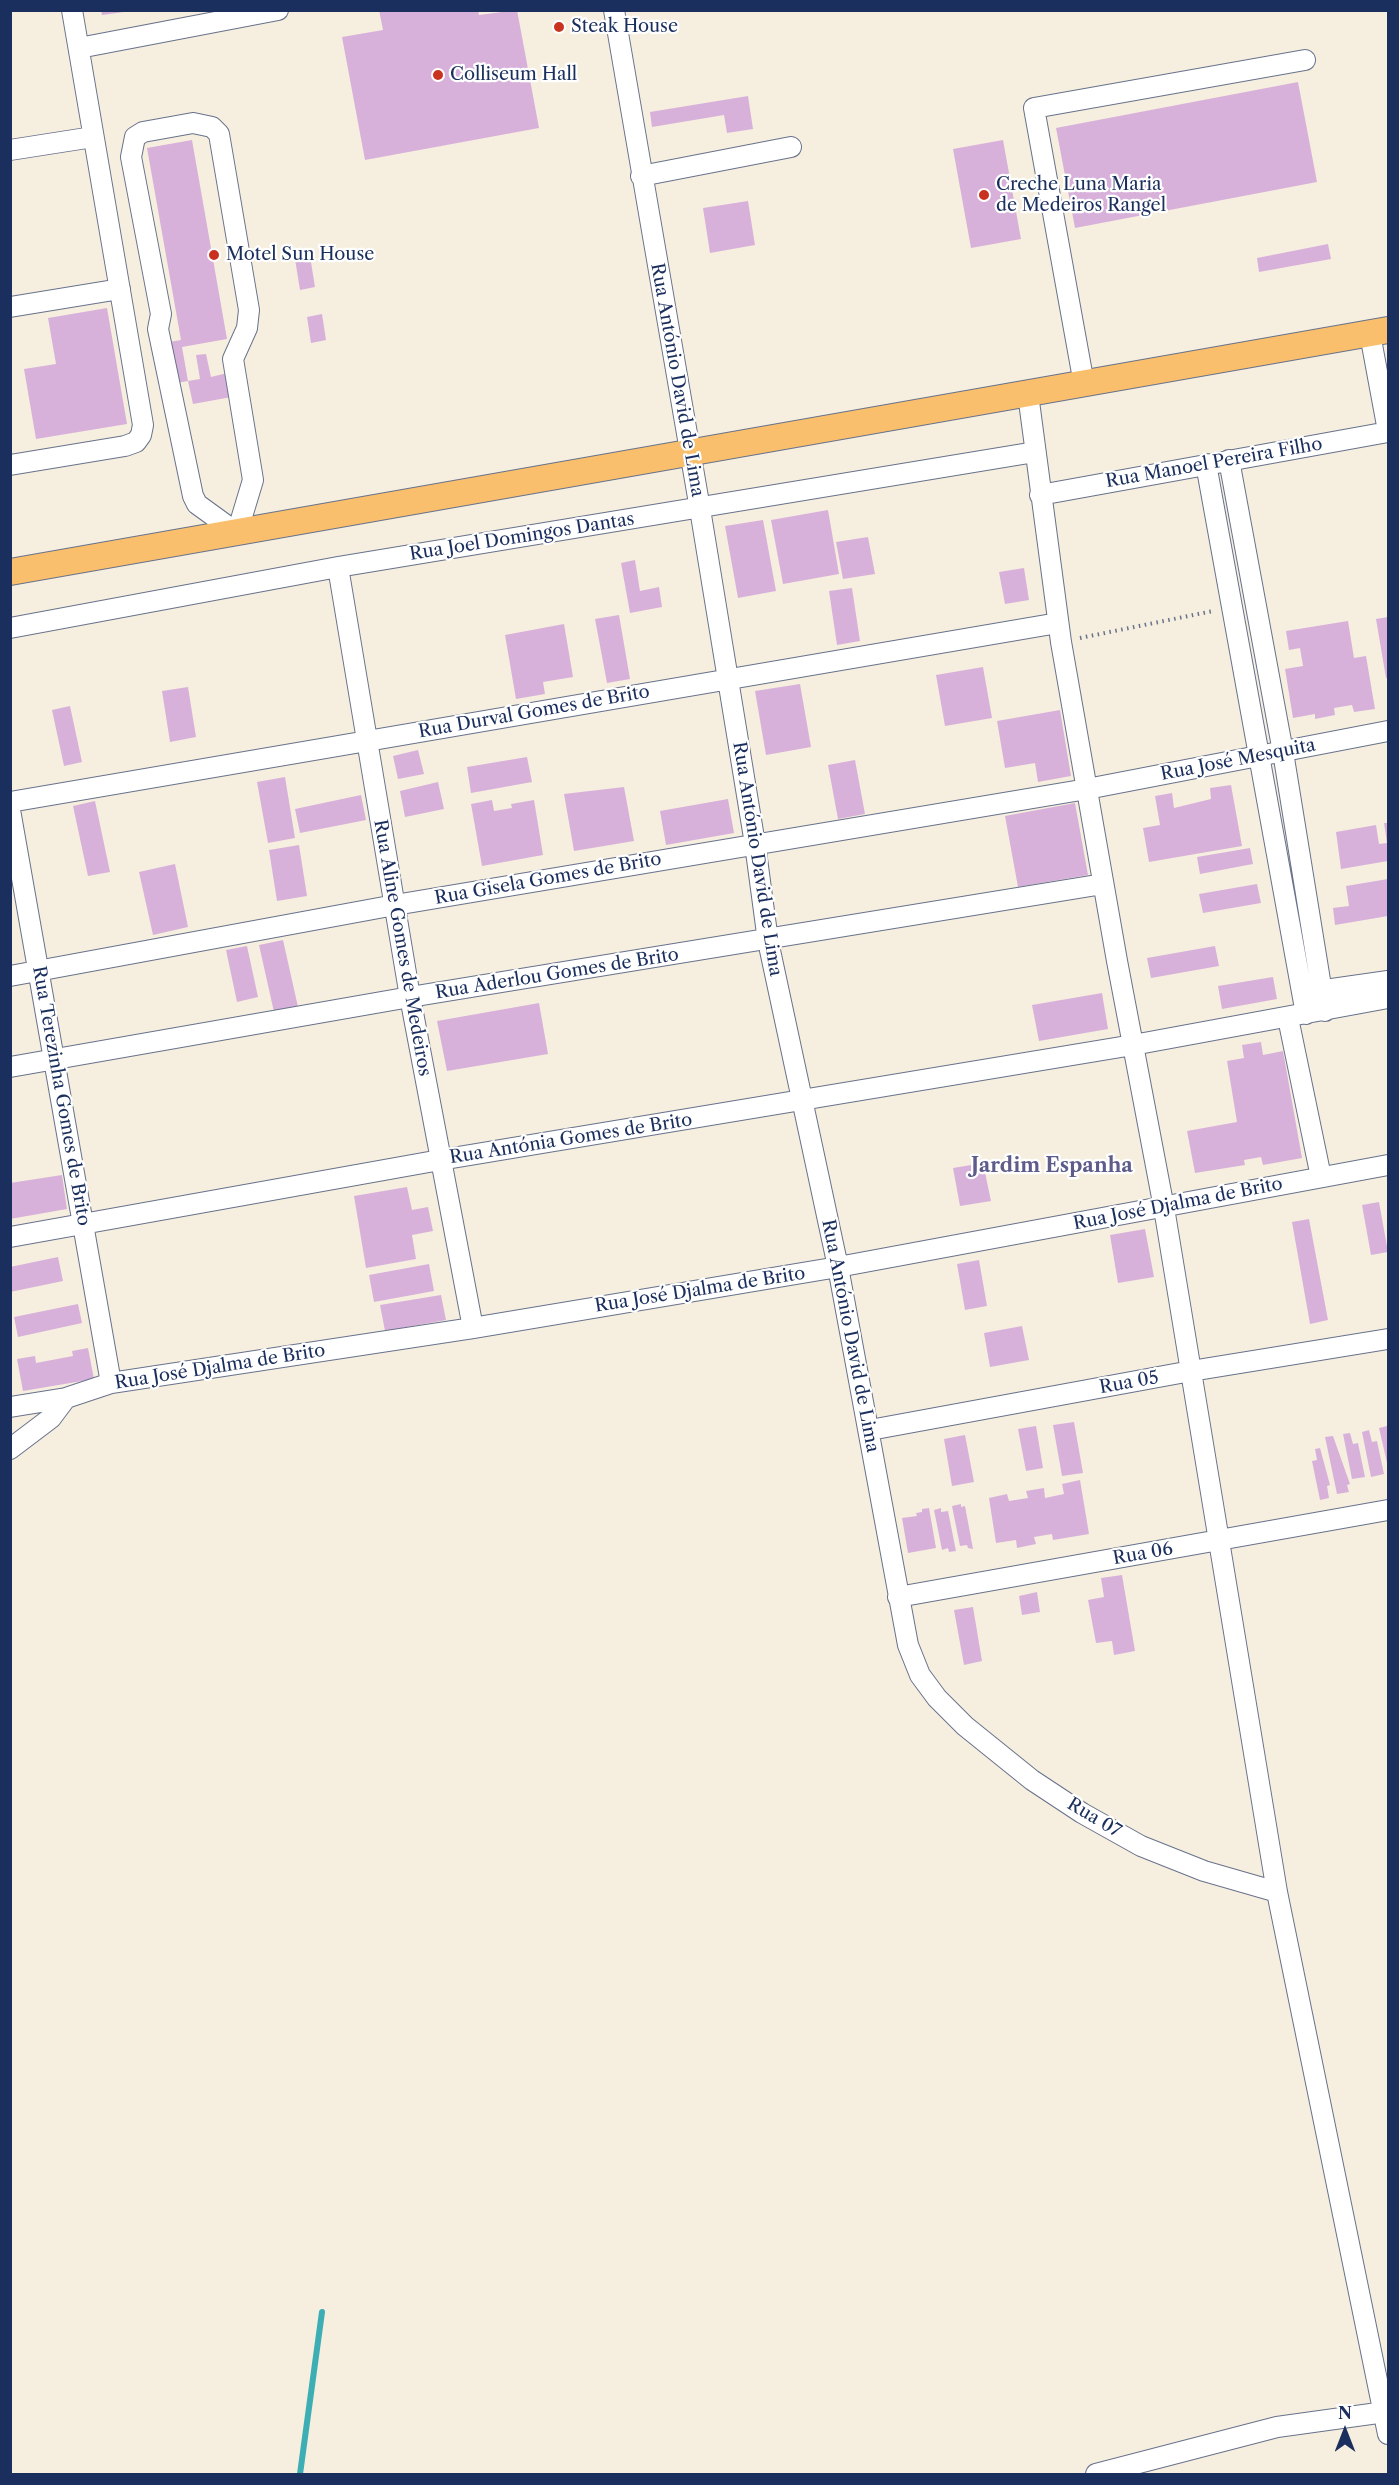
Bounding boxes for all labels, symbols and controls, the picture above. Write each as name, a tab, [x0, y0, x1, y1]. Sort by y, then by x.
place label: Steak House	[571, 16, 678, 38]
marker: Steak House	[552, 20, 566, 34]
place label: Colliseum Hall	[450, 64, 577, 86]
marker: Colliseum Hall	[431, 68, 445, 82]
place label: Creche Luna Maria de Medeiros Rangel	[996, 174, 1166, 216]
marker: Creche Luna Maria de Medeiros Rangel	[977, 188, 991, 202]
place label: Motel Sun House	[226, 244, 374, 266]
marker: Motel Sun House	[207, 248, 221, 262]
street label: Rua António David de Lima	[646, 261, 708, 499]
street label: Rua Manoel Pereira Filho	[1104, 433, 1324, 493]
street label: Rua Joel Domingos Dantas	[408, 509, 636, 565]
street label: Rua Durval Gomes de Brito	[417, 681, 651, 743]
street label: Rua José Mesquita	[1159, 734, 1317, 786]
street label: Rua António David de Lima	[728, 740, 786, 978]
street label: Rua Aline Gomes de Medeiros	[369, 818, 435, 1078]
street label: Rua Gisela Gomes de Brito	[433, 848, 663, 910]
street label: Rua Aderlou Gomes de Brito	[434, 944, 680, 1004]
street label: Rua Terezinha Gomes de Brito	[28, 965, 94, 1227]
street label: Rua Antónia Gomes de Brito	[448, 1109, 694, 1169]
district label: Jardim Espanha	[971, 1154, 1133, 1178]
street label: Rua José Djalma de Brito	[1071, 1173, 1285, 1235]
street label: Rua António David de Lima	[817, 1218, 883, 1454]
street label: Rua José Djalma de Brito	[593, 1263, 807, 1317]
street label: Rua José Djalma de Brito	[113, 1340, 327, 1394]
street label: Rua 05	[1098, 1367, 1160, 1399]
street label: Rua 06	[1111, 1538, 1175, 1570]
street label: Rua 07	[1063, 1794, 1125, 1842]
north arrow	[1315, 2401, 1375, 2461]
text: N	[1338, 2403, 1352, 2423]

